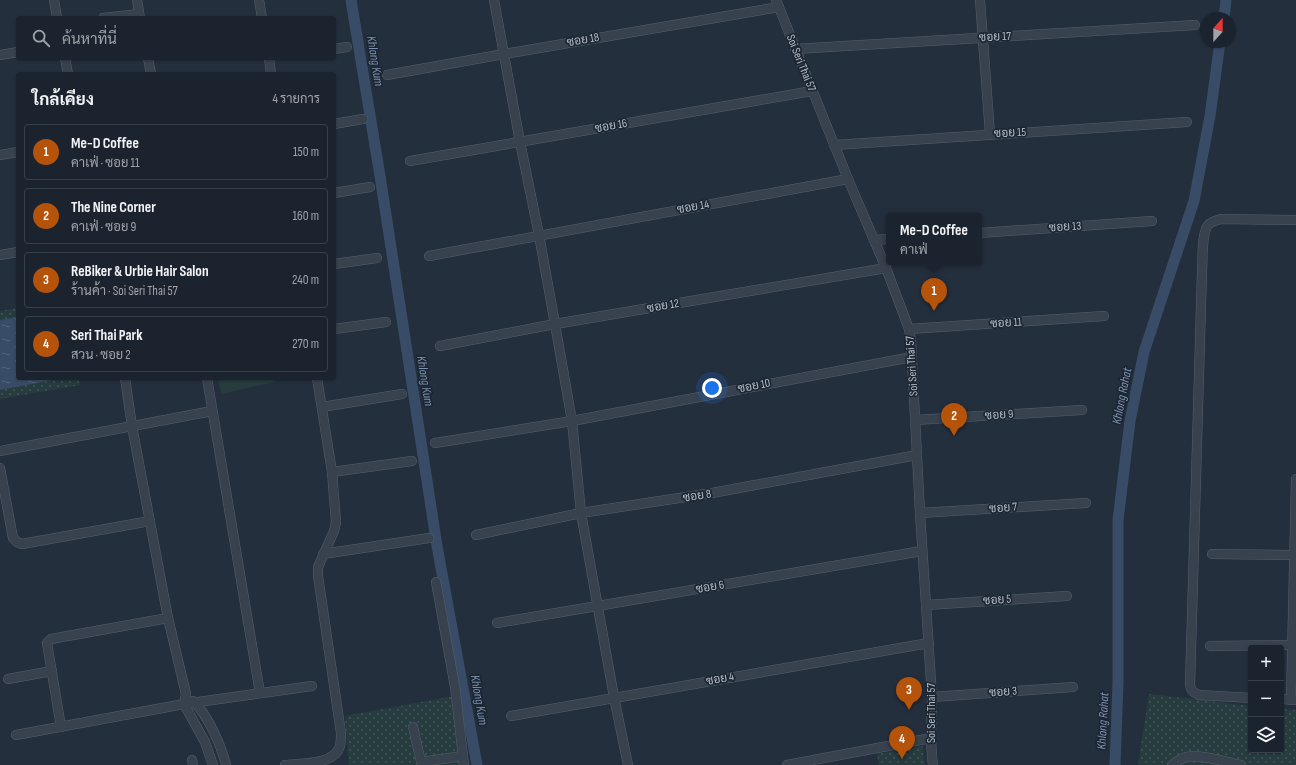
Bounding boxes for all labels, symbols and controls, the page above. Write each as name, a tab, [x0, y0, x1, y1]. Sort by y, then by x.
north arrow	[1200, 12, 1236, 48]
search box	[16, 16, 336, 60]
icon: search	[30, 27, 52, 49]
street label: ซอย 17	[979, 29, 1012, 45]
text: ค้นหาที่นี่	[62, 30, 117, 49]
street label: ซอย 18	[566, 30, 600, 50]
street label: Soi Seri Thai 57	[783, 32, 819, 94]
water label: Khlong Kum	[363, 35, 387, 87]
text: ใกล้เคียง	[32, 90, 94, 110]
text: 4 รายการ	[272, 91, 320, 107]
street label: ซอย 16	[594, 116, 628, 136]
street label: ซอย 15	[994, 125, 1027, 141]
text: Me-D Coffee	[71, 134, 139, 153]
text: 1	[43, 144, 49, 160]
text: 150 m	[293, 144, 319, 160]
text: คาเฟ่ · ซอย 11	[71, 155, 140, 171]
street label: ซอย 14	[676, 197, 710, 217]
text: The Nine Corner	[71, 198, 156, 217]
text: 2	[43, 208, 49, 224]
text: 160 m	[293, 208, 319, 224]
popup	[886, 213, 982, 265]
street label: ซอย 13	[1048, 218, 1082, 236]
text: คาเฟ่ · ซอย 9	[71, 219, 136, 235]
text: Me-D Coffee	[900, 221, 968, 240]
text: คาเฟ่	[900, 242, 928, 258]
text: ReBiker & Urbie Hair Salon	[71, 262, 209, 281]
text: 3	[43, 272, 49, 288]
text: 240 m	[292, 272, 319, 288]
pin: 1	[921, 278, 947, 311]
text: ร้านค้า · Soi Seri Thai 57	[71, 283, 178, 299]
street label: ซอย 12	[646, 296, 680, 316]
street label: ซอย 11	[990, 314, 1023, 332]
text: Seri Thai Park	[71, 326, 143, 345]
street label: Soi Seri Thai 57	[902, 335, 922, 396]
text: 4	[43, 336, 49, 352]
text: 270 m	[292, 336, 319, 352]
text: สวน · ซอย 2	[71, 347, 131, 363]
water label: Khlong Kum	[413, 355, 437, 407]
water label: Khlong Rahat	[1109, 365, 1136, 426]
street label: ซอย 10	[736, 376, 772, 396]
your location	[702, 378, 722, 398]
pin: 2	[941, 403, 967, 436]
street label: ซอย 9	[984, 407, 1014, 423]
street label: ซอย 8	[682, 486, 712, 506]
street label: ซอย 7	[989, 500, 1018, 516]
street label: ซอย 6	[695, 577, 725, 597]
street label: ซอย 5	[982, 592, 1012, 608]
map controls	[1248, 645, 1284, 753]
button: +	[1248, 645, 1284, 681]
street label: ซอย 4	[705, 669, 735, 689]
water label: Khlong Kum	[467, 674, 491, 726]
pin: 3	[896, 677, 922, 710]
button: −	[1248, 681, 1284, 717]
street label: Soi Seri Thai 57	[924, 683, 939, 743]
street label: ซอย 3	[988, 684, 1018, 700]
water label: Khlong Rahat	[1094, 691, 1113, 750]
button: layers	[1248, 717, 1284, 753]
pin: 4	[889, 726, 915, 759]

